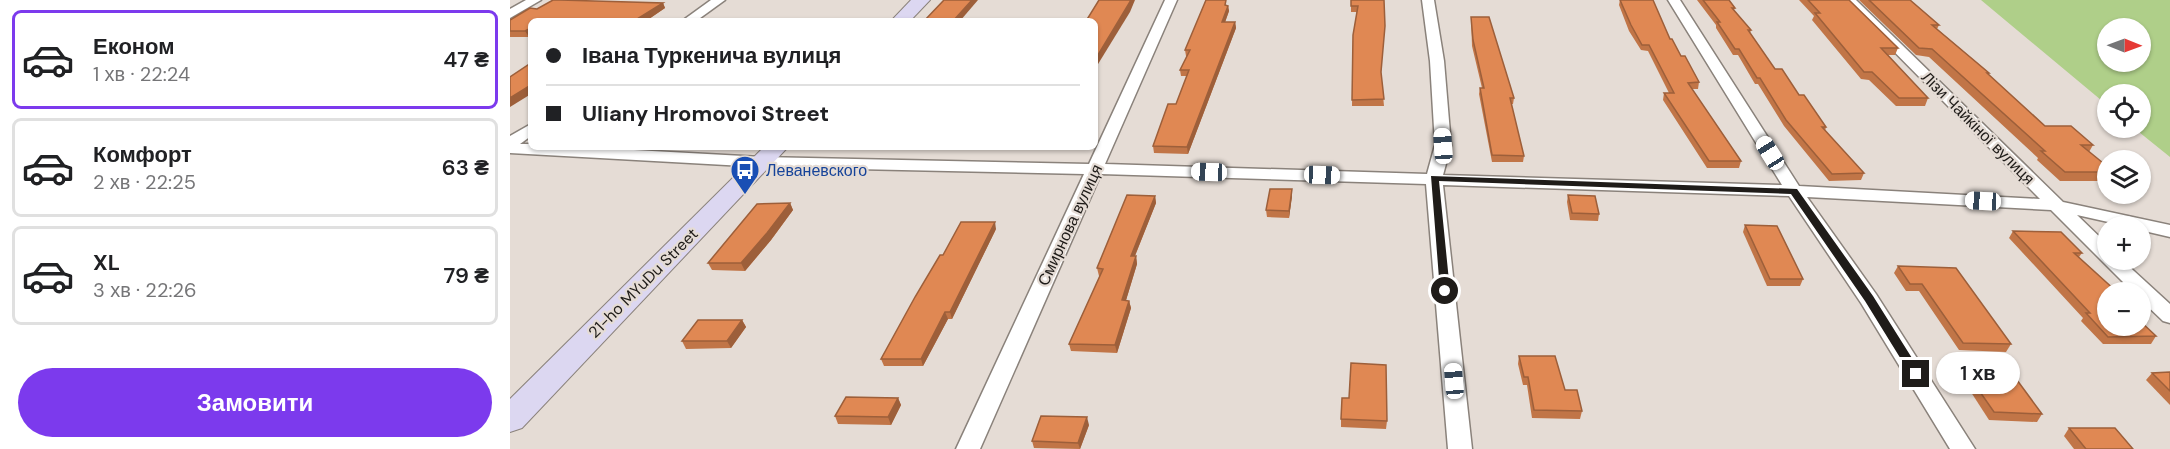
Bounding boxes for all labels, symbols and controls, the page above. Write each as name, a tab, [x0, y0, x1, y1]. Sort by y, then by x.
north arrow	[2097, 18, 2151, 72]
map controls	[2097, 18, 2151, 336]
text: Економ	[93, 32, 175, 61]
icon: car	[21, 33, 75, 87]
text: Івана Туркенича вулиця	[582, 41, 841, 70]
text: 47 ₴	[443, 45, 489, 74]
text: 1 хв · 22:24	[93, 61, 190, 87]
street label: Лізи Чайкіної вулиця	[1917, 67, 2039, 189]
button: locate	[2097, 84, 2151, 138]
text: Uliany Hromovoi Street	[582, 99, 829, 128]
car	[1433, 127, 1453, 165]
car	[1753, 133, 1787, 173]
text: Комфорт	[93, 140, 192, 169]
icon: car	[21, 141, 75, 195]
button: layers	[2097, 150, 2151, 204]
text: 63 ₴	[442, 153, 489, 182]
bus stop icon: Леваневского	[729, 154, 761, 196]
place label: Леваневского	[766, 160, 867, 181]
street label: Смирнова вулиця	[1033, 161, 1107, 289]
car	[1191, 162, 1227, 182]
car	[1304, 165, 1340, 185]
text: 2 хв · 22:25	[93, 169, 196, 195]
car	[1965, 191, 2001, 211]
button: +	[2097, 216, 2151, 270]
street label: 21-ho MYuDu Street	[584, 224, 702, 342]
text: XL	[93, 248, 120, 277]
icon: car	[21, 249, 75, 303]
text: 79 ₴	[444, 261, 489, 290]
text: 3 хв · 22:26	[93, 277, 197, 303]
route start	[1431, 277, 1458, 304]
button: −	[2097, 282, 2151, 336]
callout: 1 хв	[1937, 353, 2021, 395]
route end	[1902, 360, 1929, 387]
text: 1 хв	[1960, 360, 1996, 386]
car	[1443, 362, 1465, 400]
button: Замовити	[18, 368, 492, 437]

